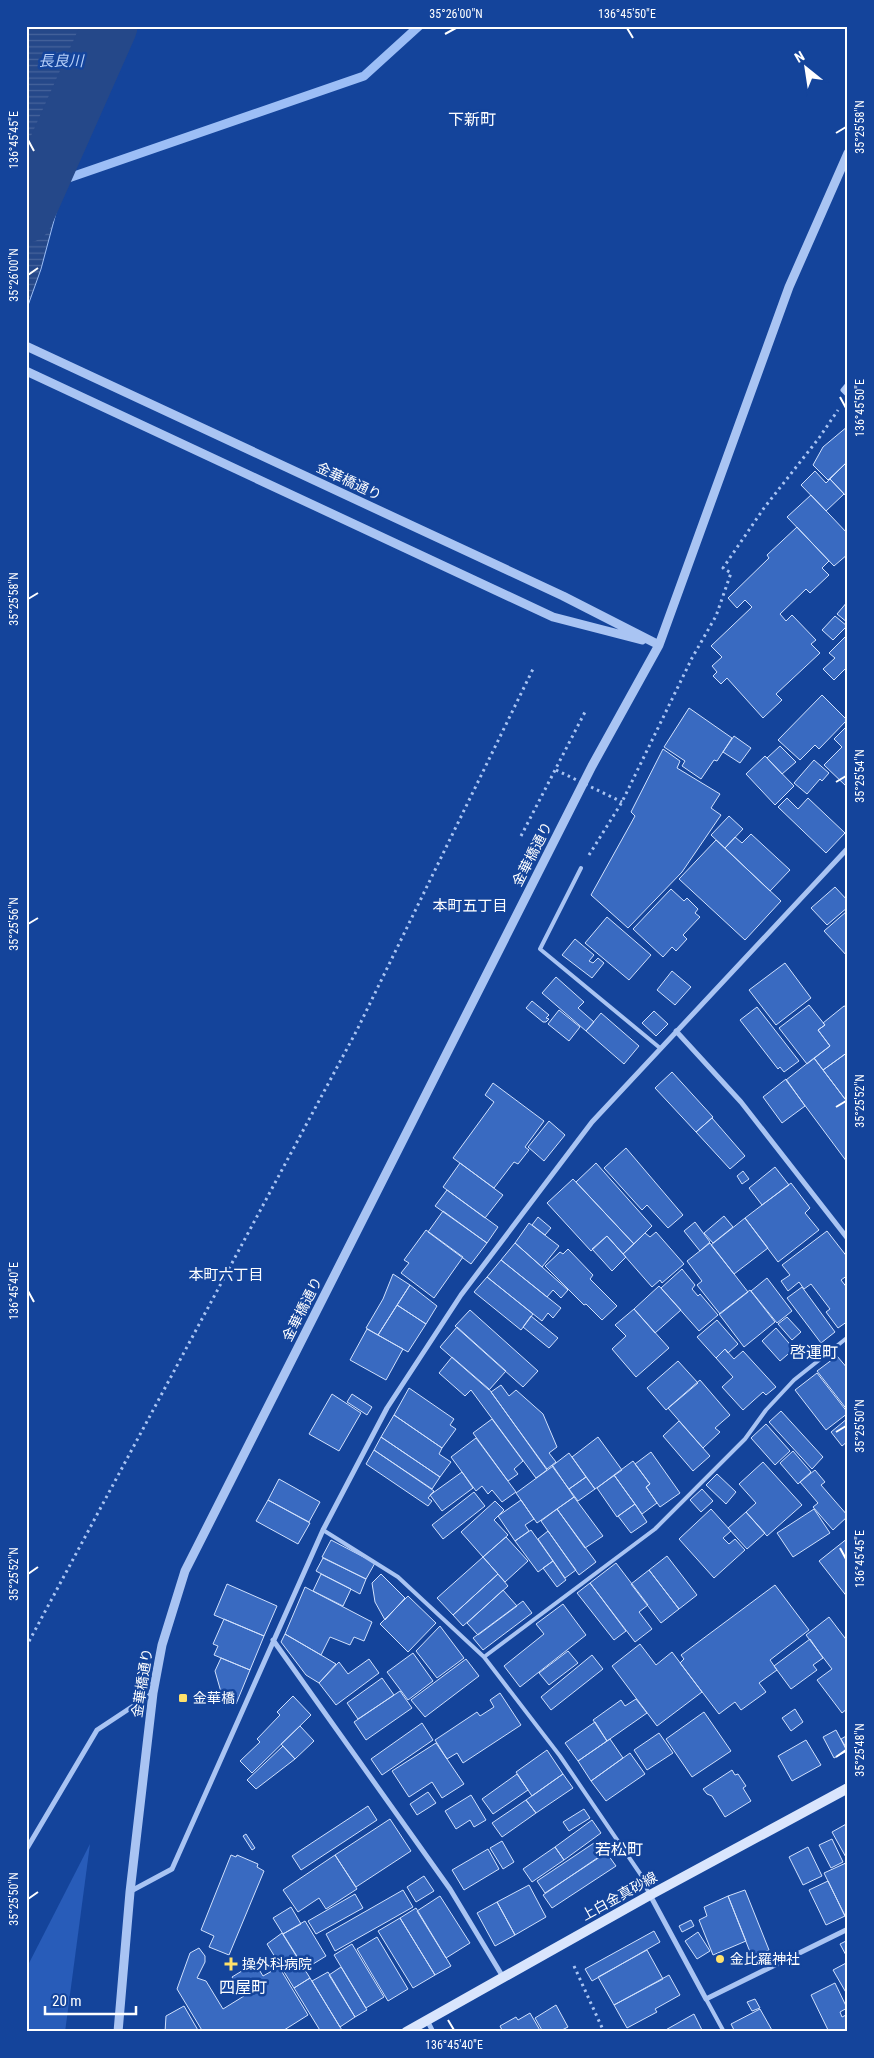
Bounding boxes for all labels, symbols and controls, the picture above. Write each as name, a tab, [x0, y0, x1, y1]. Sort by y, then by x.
text: 35°26'00"N	[429, 7, 483, 21]
text: 136°45'50"E	[598, 7, 656, 21]
north arrow	[782, 42, 832, 92]
text: N	[792, 48, 807, 66]
water label: 長良川	[38, 52, 85, 70]
text: 35°25'58"N	[853, 100, 867, 154]
district label: 下新町	[448, 110, 496, 129]
text: 136°45'45"E	[7, 111, 21, 169]
text: 35°26'00"N	[7, 248, 21, 302]
text: 136°45'50"E	[853, 379, 867, 437]
street label: 金華橋通り	[314, 459, 384, 503]
text: 35°25'58"N	[7, 572, 21, 626]
text: 35°25'54"N	[853, 749, 867, 803]
street label: 金華橋通り	[509, 819, 555, 889]
text: 35°25'56"N	[7, 897, 21, 951]
district label: 本町五丁目	[432, 897, 508, 915]
text: 35°25'52"N	[853, 1074, 867, 1128]
text: 136°45'40"E	[7, 1262, 21, 1320]
district label: 本町六丁目	[188, 1266, 264, 1284]
street label: 金華橋通り	[279, 1274, 325, 1344]
district label: 啓運町	[790, 1343, 838, 1362]
text: 35°25'50"N	[853, 1399, 867, 1453]
text: 136°45'45"E	[853, 1530, 867, 1588]
text: 35°25'52"N	[7, 1547, 21, 1601]
street label: 金華橋通り	[129, 1647, 155, 1719]
place label: 金華橋	[193, 1690, 235, 1706]
marker: 金華橋	[177, 1692, 189, 1704]
text: 35°25'48"N	[853, 1723, 867, 1777]
district label: 若松町	[595, 1840, 643, 1859]
street label: 上白金真砂線	[578, 1869, 660, 1923]
text: 35°25'50"N	[7, 1872, 21, 1926]
place label: 金比羅神社	[730, 1951, 800, 1967]
marker: 金比羅神社	[714, 1953, 726, 1965]
place label: 操外科病院	[242, 1956, 312, 1972]
marker: 操外科病院	[224, 1957, 238, 1971]
district label: 四屋町	[219, 1978, 267, 1997]
scale bar	[45, 1983, 136, 2015]
text: 20 m	[52, 1992, 82, 2010]
text: 136°45'40"E	[425, 2038, 483, 2052]

